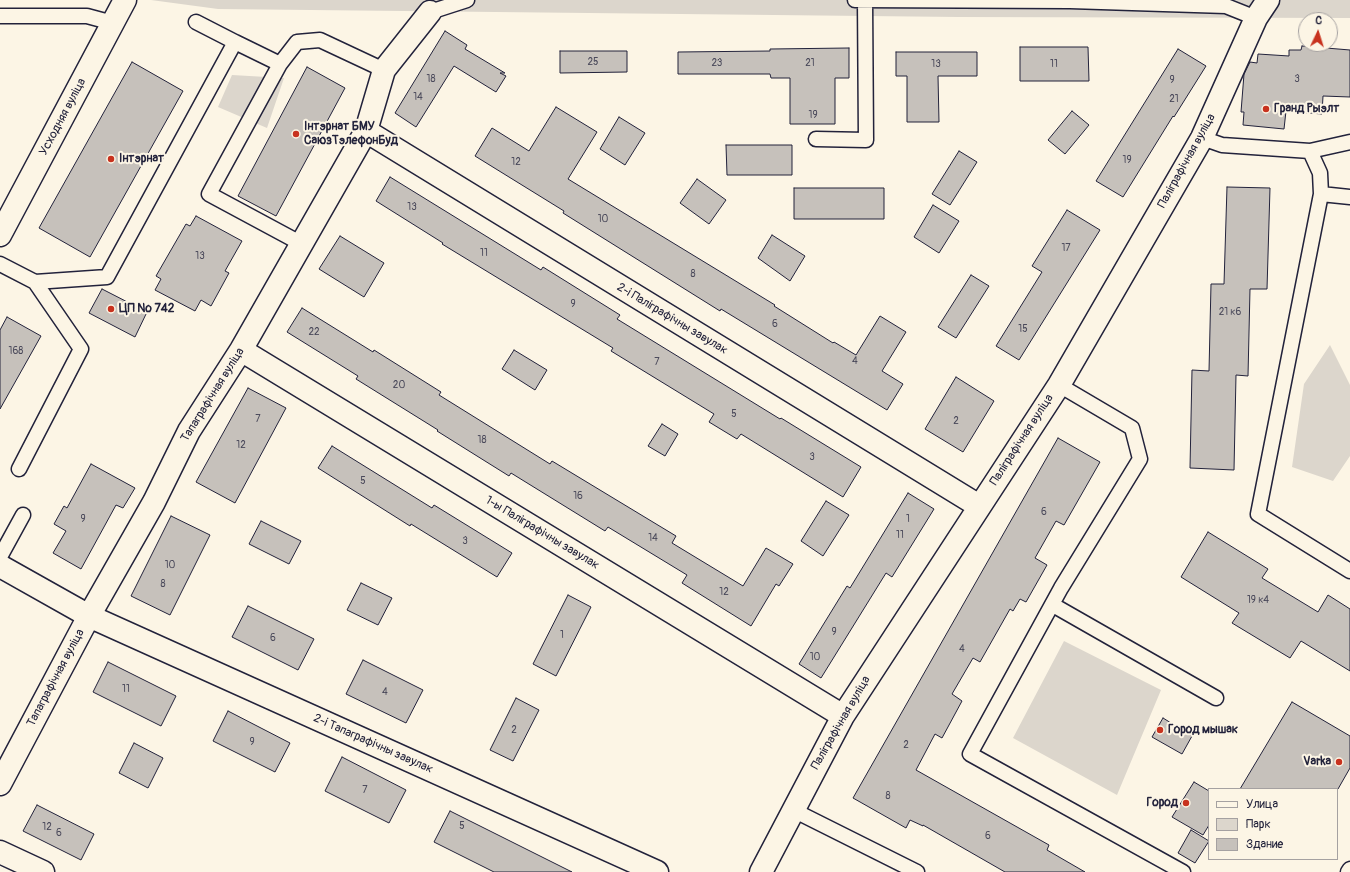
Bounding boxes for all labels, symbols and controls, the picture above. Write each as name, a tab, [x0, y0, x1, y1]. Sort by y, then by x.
north arrow	[1298, 12, 1338, 52]
text: С	[1315, 14, 1323, 27]
house number: 25	[587, 56, 599, 68]
house number: 23	[712, 57, 722, 69]
house number: 21	[805, 57, 815, 69]
house number: 13	[931, 58, 941, 70]
house number: 11	[1050, 58, 1058, 70]
house number: 18	[427, 73, 435, 85]
house number: 3	[1294, 73, 1300, 85]
house number: 9	[1169, 74, 1175, 86]
street label: Усходняя вуліца	[37, 76, 89, 158]
house number: 14	[413, 91, 423, 103]
house number: 21	[1169, 93, 1179, 105]
place label: Гранд Рыэлт	[1274, 102, 1339, 116]
marker: Гранд Рыэлт	[1261, 104, 1271, 114]
house number: 19	[808, 109, 818, 121]
street label: Паліграфічная вуліца	[1155, 111, 1219, 211]
place label: Інтэрнат БМУ СаюзТэлефонБуд	[304, 120, 398, 148]
marker: Інтэрнат БМУ СаюзТэлефонБуд	[291, 129, 301, 139]
place label: Інтэрнат	[119, 152, 164, 166]
marker: Інтэрнат	[106, 154, 116, 164]
house number: 19	[1122, 154, 1132, 166]
house number: 12	[511, 156, 521, 168]
house number: 13	[407, 201, 417, 213]
house number: 10	[598, 213, 608, 225]
house number: 17	[1061, 242, 1071, 254]
house number: 11	[480, 247, 488, 259]
house number: 13	[195, 250, 205, 262]
house number: 8	[690, 268, 696, 280]
street label: 2-і Паліграфічны завулак	[614, 280, 730, 358]
house number: 9	[570, 298, 576, 310]
place label: ЦП № 742	[119, 302, 174, 316]
marker: ЦП № 742	[106, 304, 116, 314]
house number: 21 к6	[1219, 306, 1241, 318]
house number: 6	[772, 318, 778, 330]
house number: 15	[1018, 323, 1028, 335]
house number: 22	[308, 326, 320, 338]
house number: 168	[9, 345, 23, 357]
street label: Тапаграфічная вуліца	[178, 345, 248, 445]
house number: 4	[852, 355, 858, 367]
house number: 7	[654, 356, 660, 368]
house number: 20	[393, 379, 405, 391]
street label: Паліграфічная вуліца	[987, 392, 1057, 488]
house number: 5	[731, 408, 737, 420]
house number: 7	[255, 413, 261, 425]
house number: 2	[953, 415, 959, 427]
house number: 18	[478, 434, 486, 446]
house number: 12	[236, 439, 246, 451]
house number: 3	[809, 451, 815, 463]
house number: 5	[360, 475, 366, 487]
house number: 16	[573, 490, 583, 502]
street label: 1-ы Паліграфічны завулак	[483, 493, 601, 573]
house number: 6	[1041, 506, 1047, 518]
house number: 9	[80, 513, 86, 525]
house number: 1	[906, 513, 910, 525]
house number: 11	[896, 529, 904, 541]
house number: 14	[648, 532, 658, 544]
house number: 3	[462, 535, 468, 547]
house number: 10	[165, 559, 175, 571]
house number: 8	[160, 578, 166, 590]
house number: 12	[719, 586, 729, 598]
house number: 19 к4	[1247, 594, 1269, 606]
house number: 9	[831, 626, 837, 638]
street label: Тапаграфічная вуліца	[24, 627, 88, 729]
house number: 1	[560, 629, 564, 641]
house number: 6	[270, 632, 276, 644]
house number: 4	[959, 643, 965, 655]
house number: 10	[810, 651, 820, 663]
street label: Паліграфічная вуліца	[808, 674, 874, 772]
house number: 11	[122, 683, 130, 695]
house number: 4	[382, 686, 388, 698]
street label: 2-і Тапаграфічны завулак	[311, 711, 435, 777]
place label: Город мышак	[1168, 723, 1238, 737]
house number: 2	[511, 724, 517, 736]
marker: Город мышак	[1155, 725, 1165, 735]
house number: 9	[249, 736, 255, 748]
house number: 2	[903, 739, 909, 751]
place label: Varka	[1303, 755, 1331, 769]
marker: Varka	[1334, 757, 1344, 767]
house number: 7	[362, 784, 368, 796]
legend	[1208, 788, 1338, 860]
house number: 8	[885, 790, 891, 802]
place label: Город	[1147, 796, 1178, 810]
text: Улица	[1246, 797, 1278, 812]
marker: Город	[1181, 798, 1191, 808]
text: Парк	[1246, 817, 1271, 832]
house number: 5	[459, 820, 465, 832]
house number: 12	[42, 821, 52, 833]
house number: 6	[56, 827, 62, 839]
house number: 6	[985, 830, 991, 842]
text: Здание	[1246, 837, 1283, 852]

